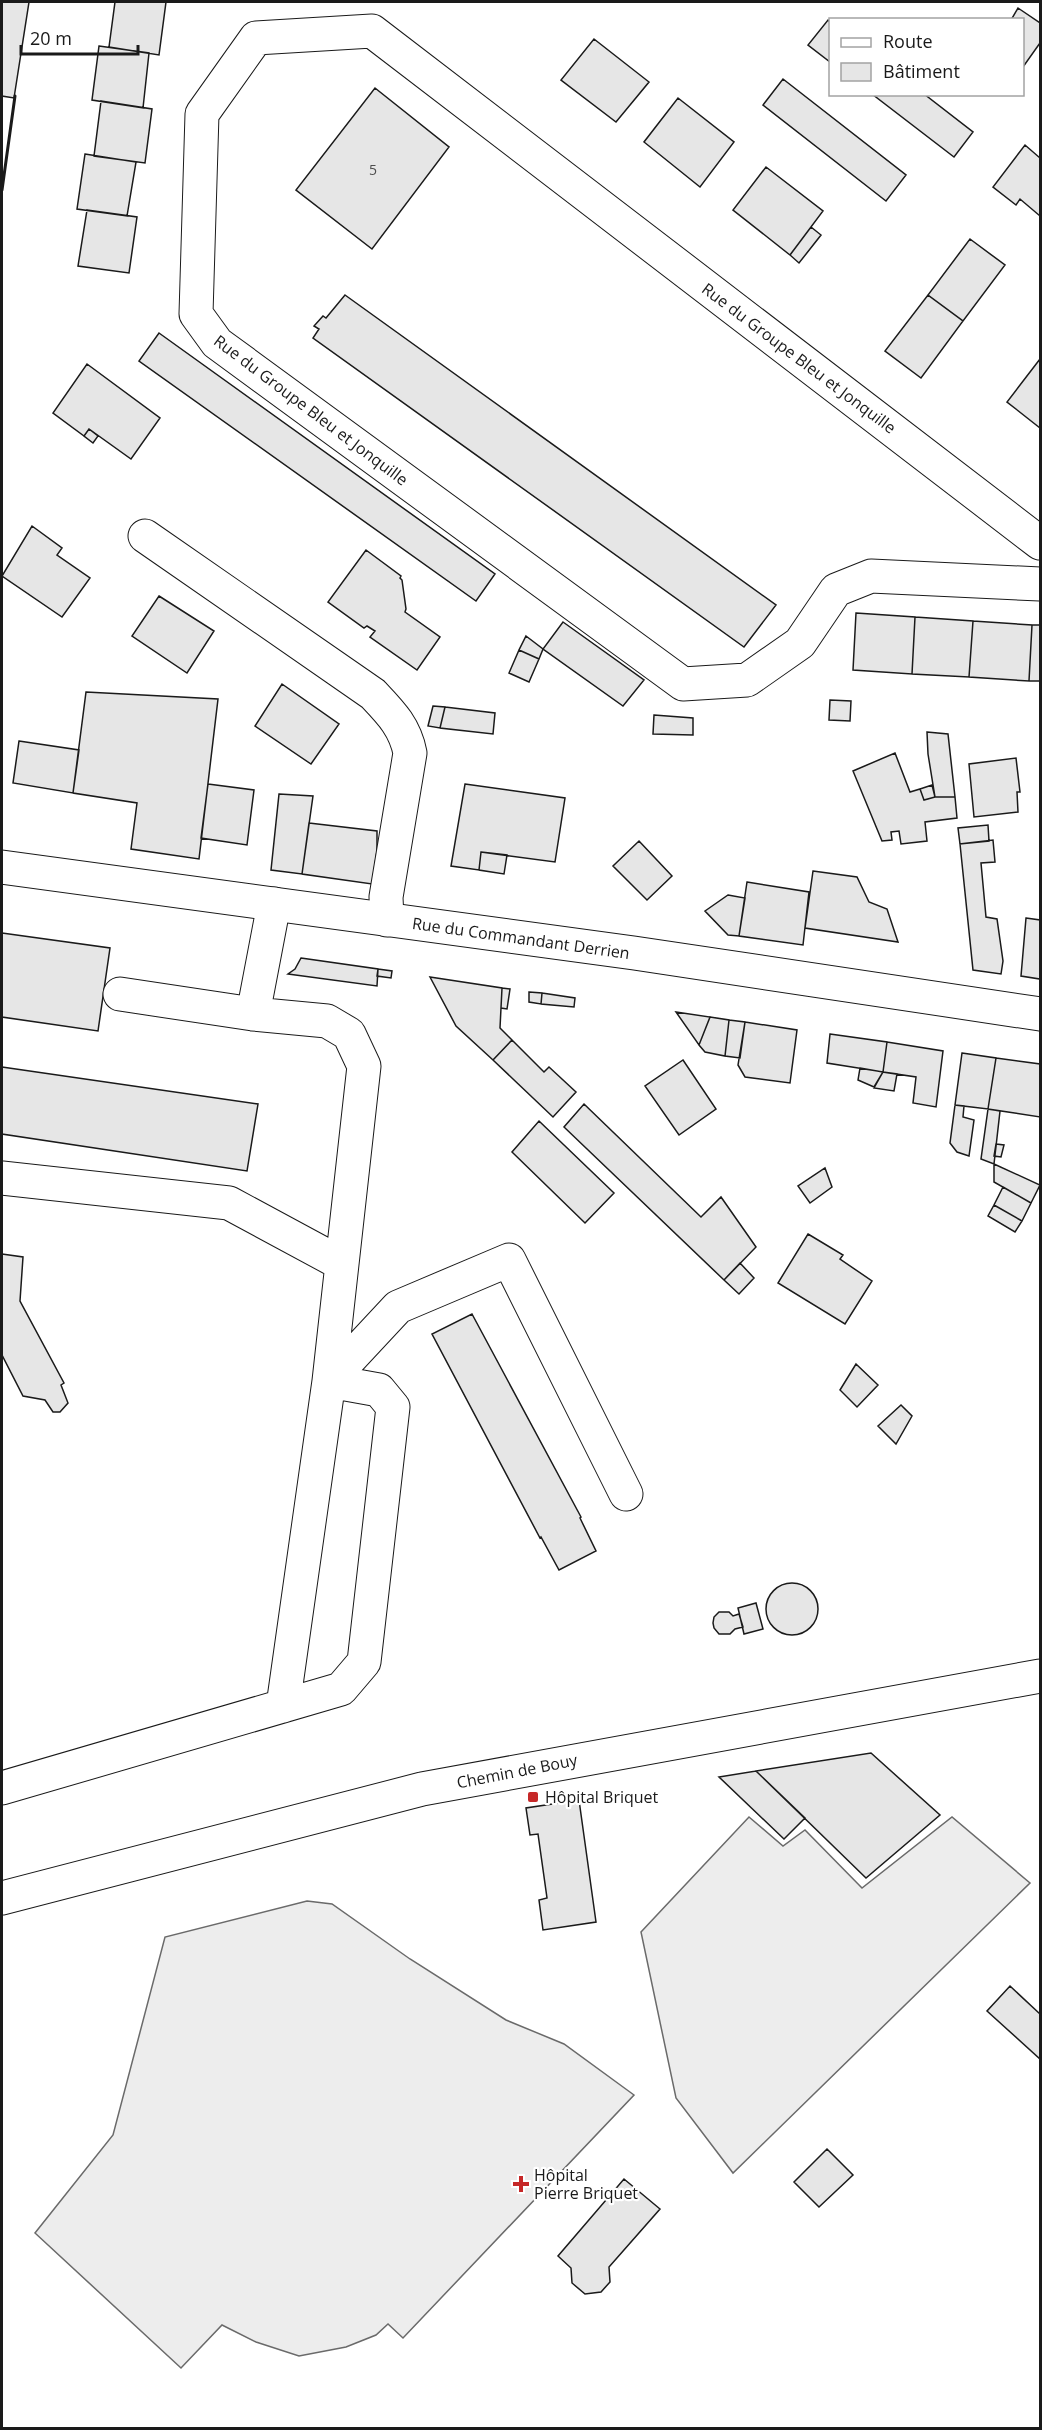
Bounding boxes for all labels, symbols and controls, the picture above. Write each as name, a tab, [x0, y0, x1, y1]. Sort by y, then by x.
scale bar	[21, 18, 138, 56]
legend	[829, 18, 1024, 96]
text: 20 m	[30, 26, 72, 50]
text: Route	[883, 29, 933, 53]
text: Bâtiment	[883, 59, 960, 83]
house number: 5	[369, 160, 377, 179]
street label: Rue du Groupe Bleu et Jonquille	[697, 278, 901, 438]
street label: Rue du Groupe Bleu et Jonquille	[209, 330, 413, 490]
street label: Rue du Commandant Derrien	[411, 912, 631, 964]
street label: Chemin de Bouy	[455, 1748, 580, 1793]
place label: Hôpital Briquet	[545, 1786, 659, 1808]
marker: Hôpital Briquet	[526, 1790, 540, 1804]
place label: Hôpital Pierre Briquet	[534, 2164, 638, 2204]
marker: Hôpital Pierre Briquet	[512, 2175, 530, 2193]

